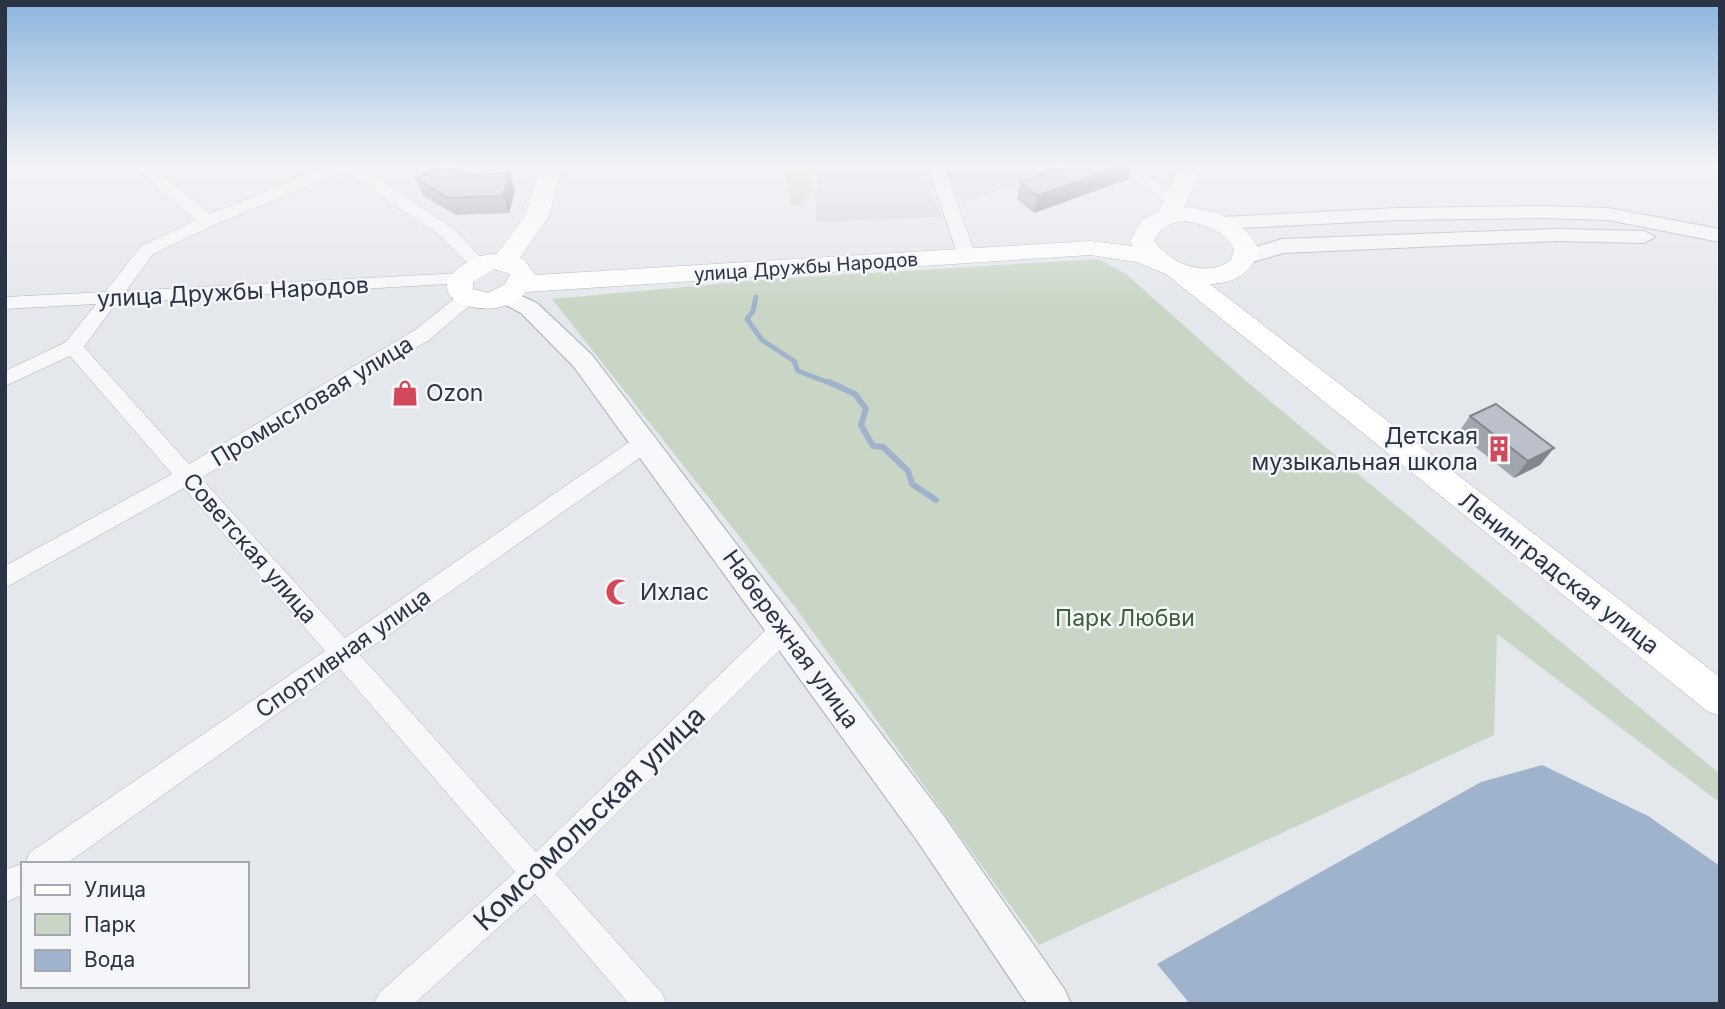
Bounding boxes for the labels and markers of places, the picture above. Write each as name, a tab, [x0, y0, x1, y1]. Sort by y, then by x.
shop icon: Ozon	[390, 378, 420, 408]
place label: Ozon	[426, 379, 483, 407]
place label: Детская музыкальная школа	[1252, 422, 1478, 476]
building icon: Детская музыкальная школа	[1484, 434, 1514, 464]
mosque icon: Ихлас	[604, 577, 634, 607]
place label: Ихлас	[640, 578, 709, 606]

